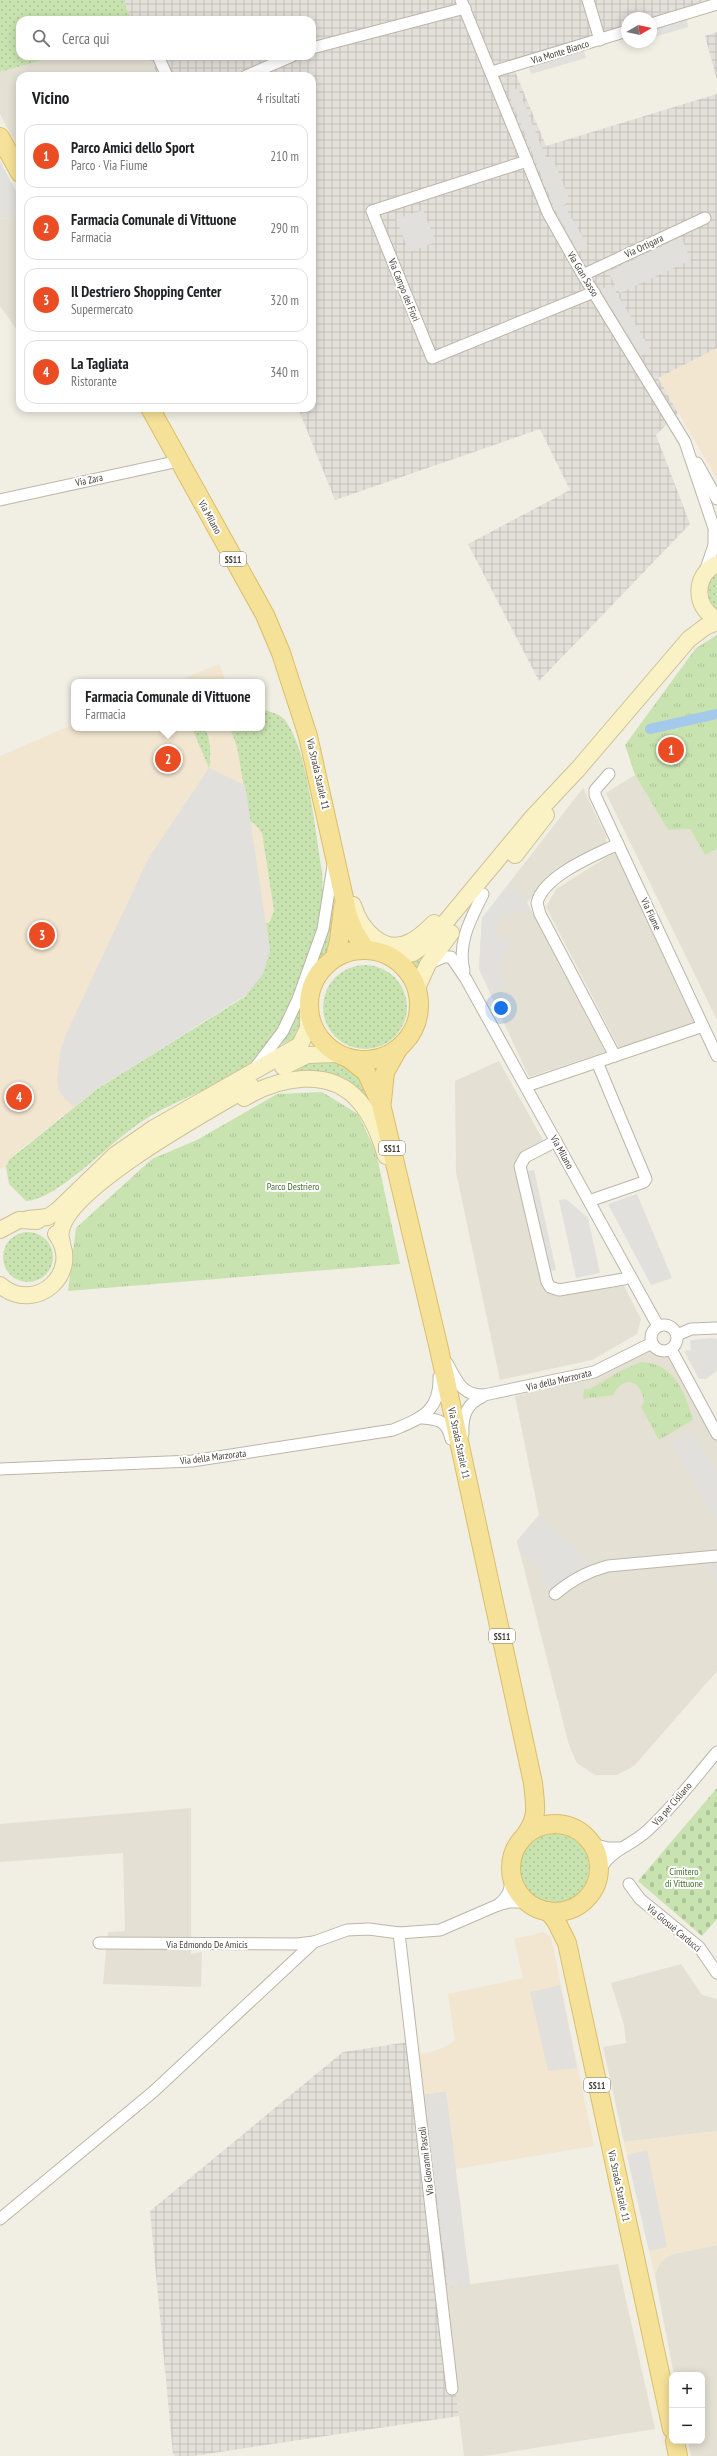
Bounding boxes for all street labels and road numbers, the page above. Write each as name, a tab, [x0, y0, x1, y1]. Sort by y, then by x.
street label: Via Monte Bianco	[528, 37, 591, 67]
street label: Via Ortigara	[622, 231, 665, 261]
street label: Via Gran Sasso	[564, 248, 602, 299]
street label: Via Campo dei Fiori	[385, 256, 423, 323]
street label: Via Zara	[73, 471, 104, 489]
street label: Via Milano	[195, 497, 225, 536]
road number: SS11	[220, 552, 246, 566]
street label: Via Strada Statale 11	[303, 736, 332, 811]
street label: Via Fiume	[637, 895, 664, 932]
street label: Via Milano	[547, 1132, 577, 1171]
road number: SS11	[379, 1141, 405, 1155]
street label: Via della Marzorata	[524, 1366, 593, 1394]
street label: Via Strada Statale 11	[445, 1405, 473, 1480]
street label: Via della Marzorata	[178, 1446, 247, 1468]
road number: SS11	[489, 1629, 515, 1643]
street label: Via per Cisliano	[649, 1780, 694, 1829]
street label: Via Giosuè Carducci	[643, 1901, 704, 1955]
street label: Via Edmondo De Amicis	[165, 1938, 248, 1951]
road number: SS11	[584, 2078, 610, 2092]
street label: Via Giovanni Pascoli	[415, 2126, 437, 2197]
street label: Via Strada Statale 11	[605, 2148, 633, 2223]

